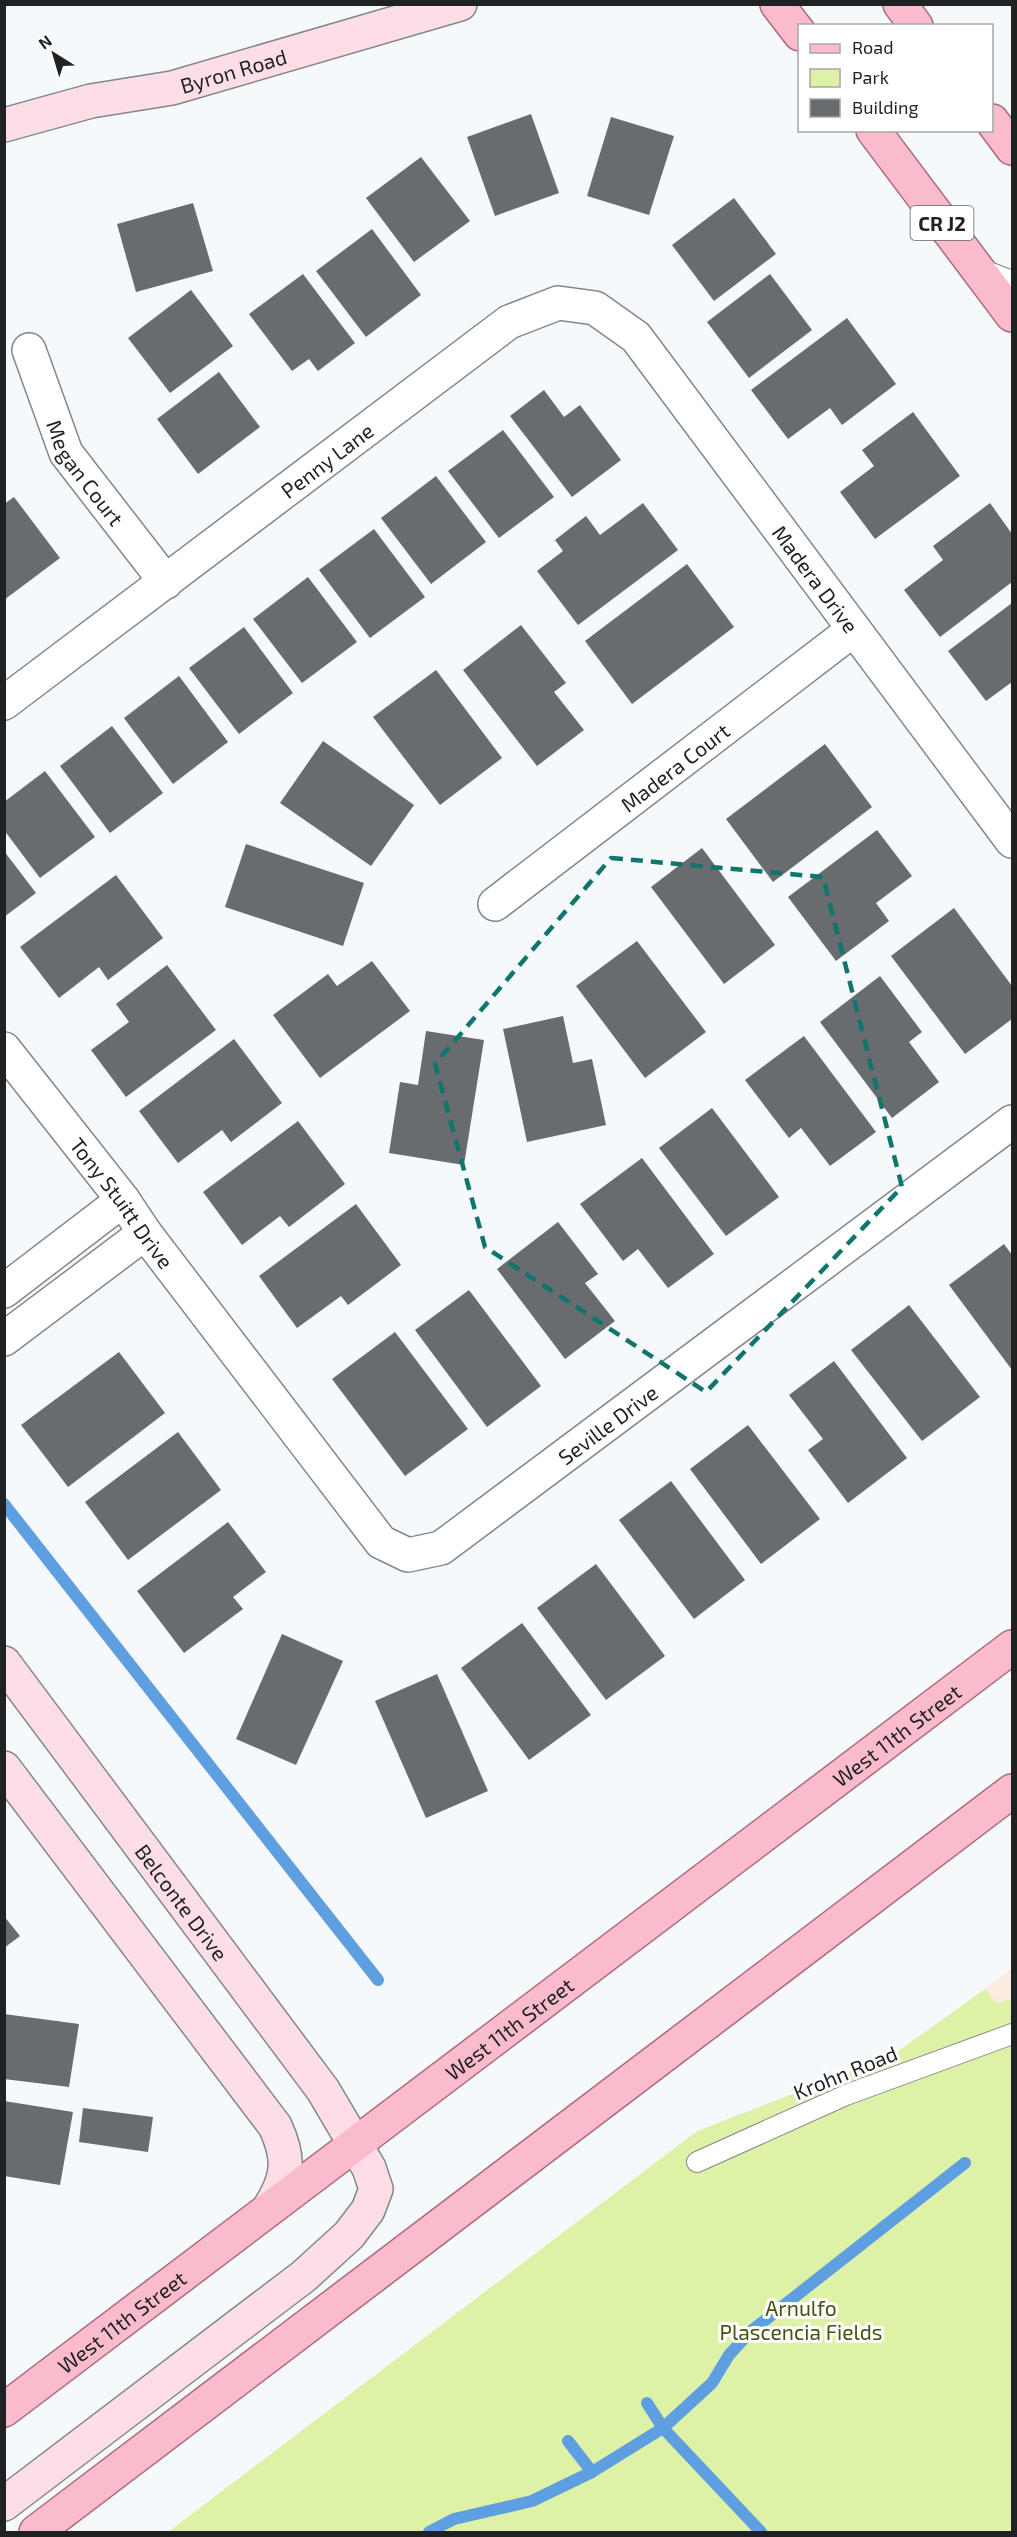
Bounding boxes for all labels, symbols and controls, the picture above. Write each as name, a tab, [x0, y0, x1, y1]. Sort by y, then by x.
north arrow	[24, 24, 84, 84]
legend	[798, 24, 993, 132]
text: N	[34, 31, 55, 53]
text: Road	[852, 36, 893, 58]
street label: Byron Road	[177, 43, 289, 97]
text: Park	[852, 66, 889, 88]
text: Building	[852, 96, 919, 118]
road number: CR J2	[910, 206, 974, 240]
street label: Megan Court	[43, 416, 130, 530]
street label: Penny Lane	[275, 417, 378, 503]
street label: Madera Drive	[768, 520, 864, 637]
street label: Madera Court	[615, 717, 734, 816]
street label: Tony Stuitt Drive	[66, 1132, 180, 1273]
street label: Seville Drive	[553, 1379, 662, 1469]
street label: West 11th Street	[827, 1678, 965, 1791]
street label: Belconte Drive	[131, 1839, 234, 1965]
street label: West 11th Street	[440, 1971, 578, 2084]
street label: Krohn Road	[789, 2040, 901, 2104]
street label: West 11th Street	[52, 2265, 190, 2378]
park label: Arnulfo Plascencia Fields	[720, 2295, 882, 2344]

